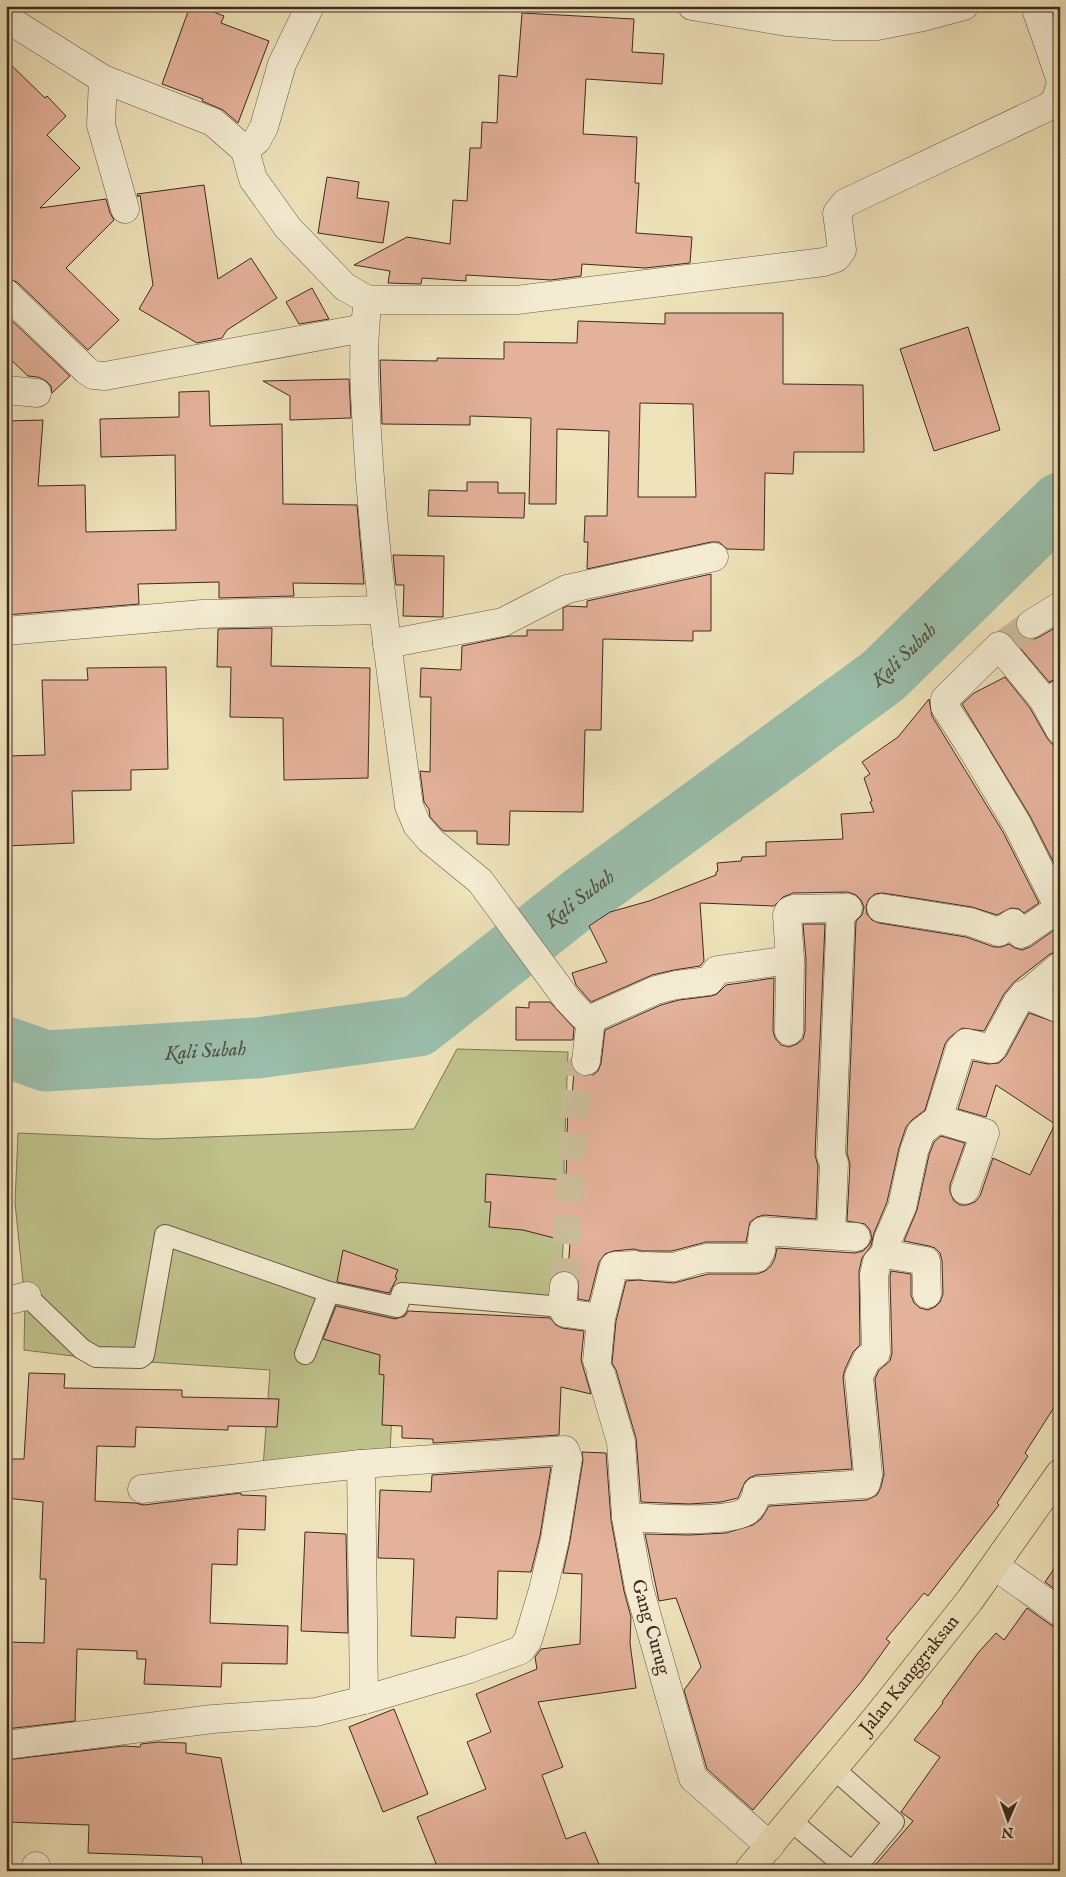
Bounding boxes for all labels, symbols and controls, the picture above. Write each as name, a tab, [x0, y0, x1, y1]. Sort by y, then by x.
water label: Kali Subah	[866, 617, 942, 693]
water label: Kali Subah	[539, 864, 620, 934]
water label: Kali Subah	[163, 1036, 247, 1066]
street label: Gang Curug	[626, 1577, 675, 1679]
street label: Jalan Kanggraksan	[854, 1611, 965, 1742]
north arrow	[984, 1794, 1034, 1844]
text: N	[1001, 1823, 1015, 1841]

